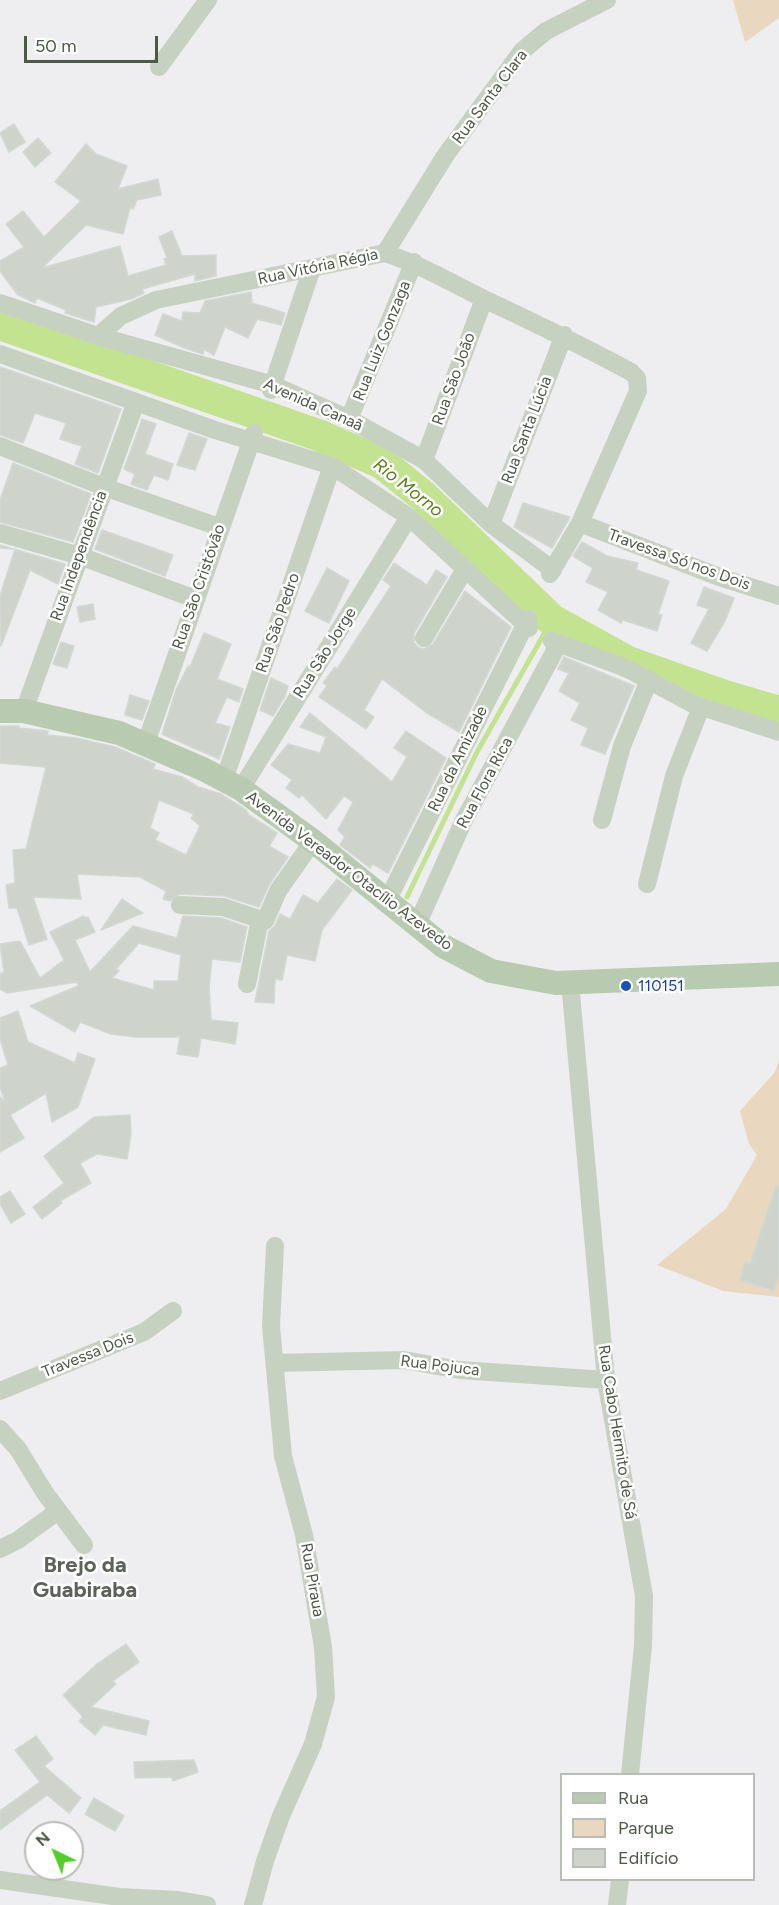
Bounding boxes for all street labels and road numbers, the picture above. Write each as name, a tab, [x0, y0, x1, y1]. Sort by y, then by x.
street label: Rua Santa Clara	[448, 46, 532, 148]
street label: Rua Vitória Régia	[256, 245, 380, 289]
street label: Rua Luiz Gonzaga	[349, 278, 415, 404]
street label: Rua São João	[428, 330, 480, 428]
street label: Rua Santa Lúcia	[498, 373, 556, 487]
street label: Avenida Canaã	[260, 375, 366, 435]
street label: Rua Independência	[47, 488, 111, 624]
street label: Rua São Cristóvão	[169, 522, 229, 652]
street label: Travessa Só nos Dois	[605, 525, 753, 595]
street label: Rua São Pedro	[252, 571, 304, 675]
street label: Rua São Jorge	[289, 604, 361, 702]
street label: Rua da Amizade	[424, 703, 492, 815]
street label: Rua Flora Rica	[453, 734, 517, 832]
street label: Avenida Vereador Otacílio Azevedo	[242, 787, 456, 955]
street label: Travessa Dois	[39, 1328, 137, 1382]
street label: Rua Cabo Hermito de Sá	[594, 1344, 640, 1520]
street label: Rua Pojuca	[399, 1352, 481, 1380]
street label: Rua Piraua	[296, 1542, 328, 1618]

